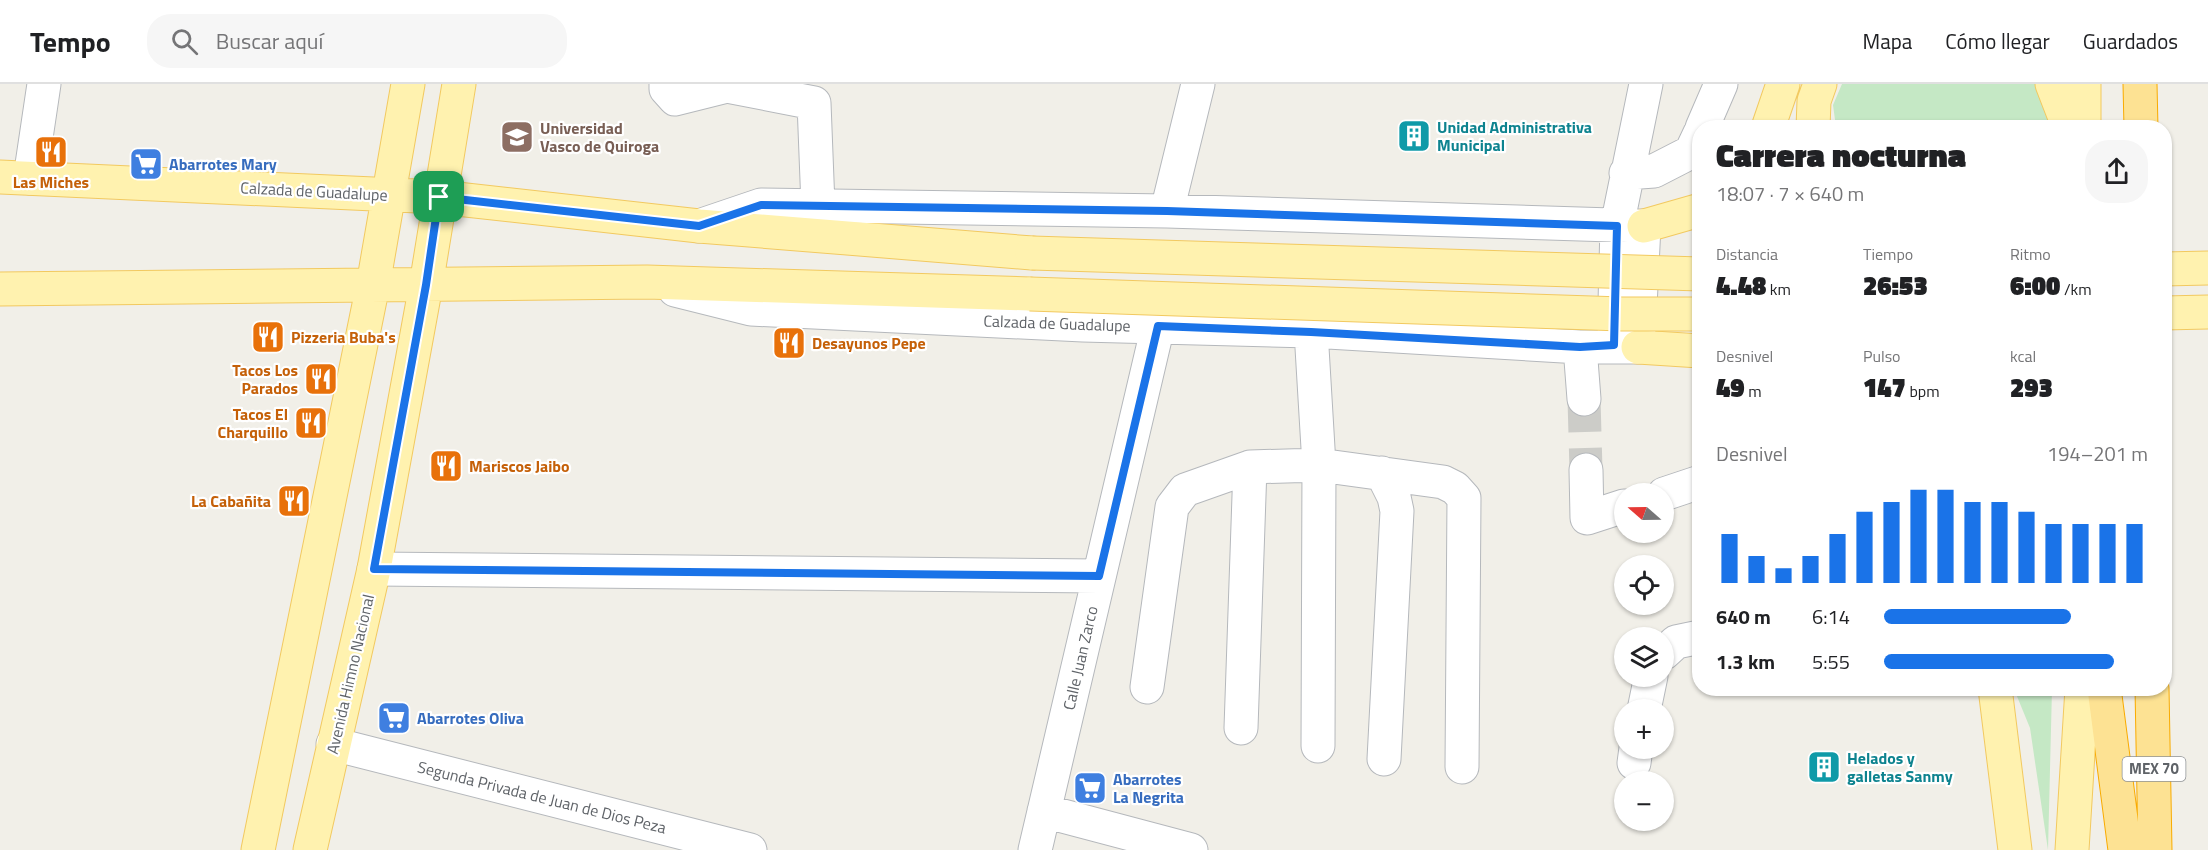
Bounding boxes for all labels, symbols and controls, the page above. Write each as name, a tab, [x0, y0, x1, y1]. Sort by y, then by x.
search box	[147, 14, 567, 68]
text: Tempo	[30, 20, 111, 63]
text: Buscar aquí	[216, 24, 323, 58]
icon: search	[168, 25, 201, 58]
text: Mapa	[1863, 25, 1912, 57]
text: Cómo llegar	[1945, 25, 2050, 57]
text: Guardados	[2083, 25, 2178, 57]
place label: Unidad Administrativa Municipal	[1437, 115, 1592, 157]
place label: Universidad Vasco de Quiroga	[540, 116, 659, 158]
building icon: Unidad Administrativa Municipal	[1396, 118, 1432, 154]
school or university icon: Universidad Vasco de Quiroga	[499, 119, 535, 155]
text: Carrera nocturna	[1716, 130, 1966, 180]
restaurant icon: Las Miches	[33, 134, 69, 170]
button: share	[2085, 140, 2148, 203]
supermarket icon: Abarrotes Mary	[128, 146, 164, 182]
place label: Abarrotes Mary	[169, 152, 277, 176]
place label: Las Miches	[13, 170, 89, 194]
pin	[413, 171, 464, 222]
street label: Calzada de Guadalupe	[240, 175, 388, 207]
text: 18:07 · 7 × 640 m	[1716, 178, 1864, 209]
icon: arrive	[422, 180, 455, 213]
text: Distancia	[1716, 242, 1778, 266]
text: Tiempo	[1863, 242, 1913, 266]
text: Ritmo	[2010, 242, 2051, 266]
text: 4.48	[1716, 266, 1766, 305]
text: 26:53	[1863, 266, 1928, 305]
text: 6:00	[2010, 266, 2060, 305]
text: km	[1766, 277, 1791, 301]
text: /km	[2060, 277, 2092, 301]
street label: Calzada de Guadalupe	[983, 308, 1131, 338]
restaurant icon: Pizzeria Buba's	[250, 319, 286, 355]
place label: Pizzeria Buba's	[291, 325, 396, 349]
restaurant icon: Desayunos Pepe	[771, 325, 807, 361]
place label: Desayunos Pepe	[812, 331, 926, 355]
text: Desnivel	[1716, 344, 1773, 368]
text: Pulso	[1863, 344, 1901, 368]
text: kcal	[2010, 344, 2036, 368]
place label: Tacos Los Parados	[232, 358, 298, 400]
restaurant icon: Tacos Los Parados	[303, 361, 339, 397]
text: 49	[1716, 368, 1745, 407]
text: 147	[1863, 368, 1906, 407]
text: 293	[2010, 368, 2053, 407]
text: m	[1745, 379, 1762, 403]
text: bpm	[1906, 379, 1940, 403]
place label: Tacos El Charquillo	[218, 402, 288, 444]
restaurant icon: Tacos El Charquillo	[293, 405, 329, 441]
text: Desnivel	[1716, 438, 1788, 469]
text: 194–201 m	[2047, 438, 2148, 469]
restaurant icon: Mariscos Jaibo	[428, 448, 464, 484]
place label: Mariscos Jaibo	[469, 454, 570, 478]
restaurant icon: La Cabañita	[276, 483, 312, 519]
north arrow	[1614, 483, 1674, 543]
map controls	[1614, 483, 1674, 831]
place label: La Cabañita	[191, 489, 271, 513]
button: locate	[1614, 555, 1674, 615]
street label: Avenida Himno Nacional	[320, 592, 380, 756]
text: 640 m	[1716, 601, 1771, 632]
text: 6:14	[1812, 601, 1850, 632]
street label: Calle Juan Zarco	[1056, 604, 1104, 712]
button: layers	[1614, 627, 1674, 687]
text: 1.3 km	[1716, 646, 1775, 677]
text: 5:55	[1812, 646, 1850, 677]
button: +	[1614, 699, 1674, 759]
supermarket icon: Abarrotes Oliva	[376, 700, 412, 736]
place label: Abarrotes Oliva	[417, 706, 524, 730]
place label: Helados y galletas Sanmy	[1847, 746, 1953, 788]
building icon: Helados y galletas Sanmy	[1806, 749, 1842, 785]
street label: Segunda Privada de Juan de Dios Peza	[415, 754, 669, 840]
road number: MEX 70	[2122, 757, 2186, 781]
place label: Abarrotes La Negrita	[1113, 767, 1184, 809]
supermarket icon: Abarrotes La Negrita	[1072, 770, 1108, 806]
button: −	[1614, 771, 1674, 831]

